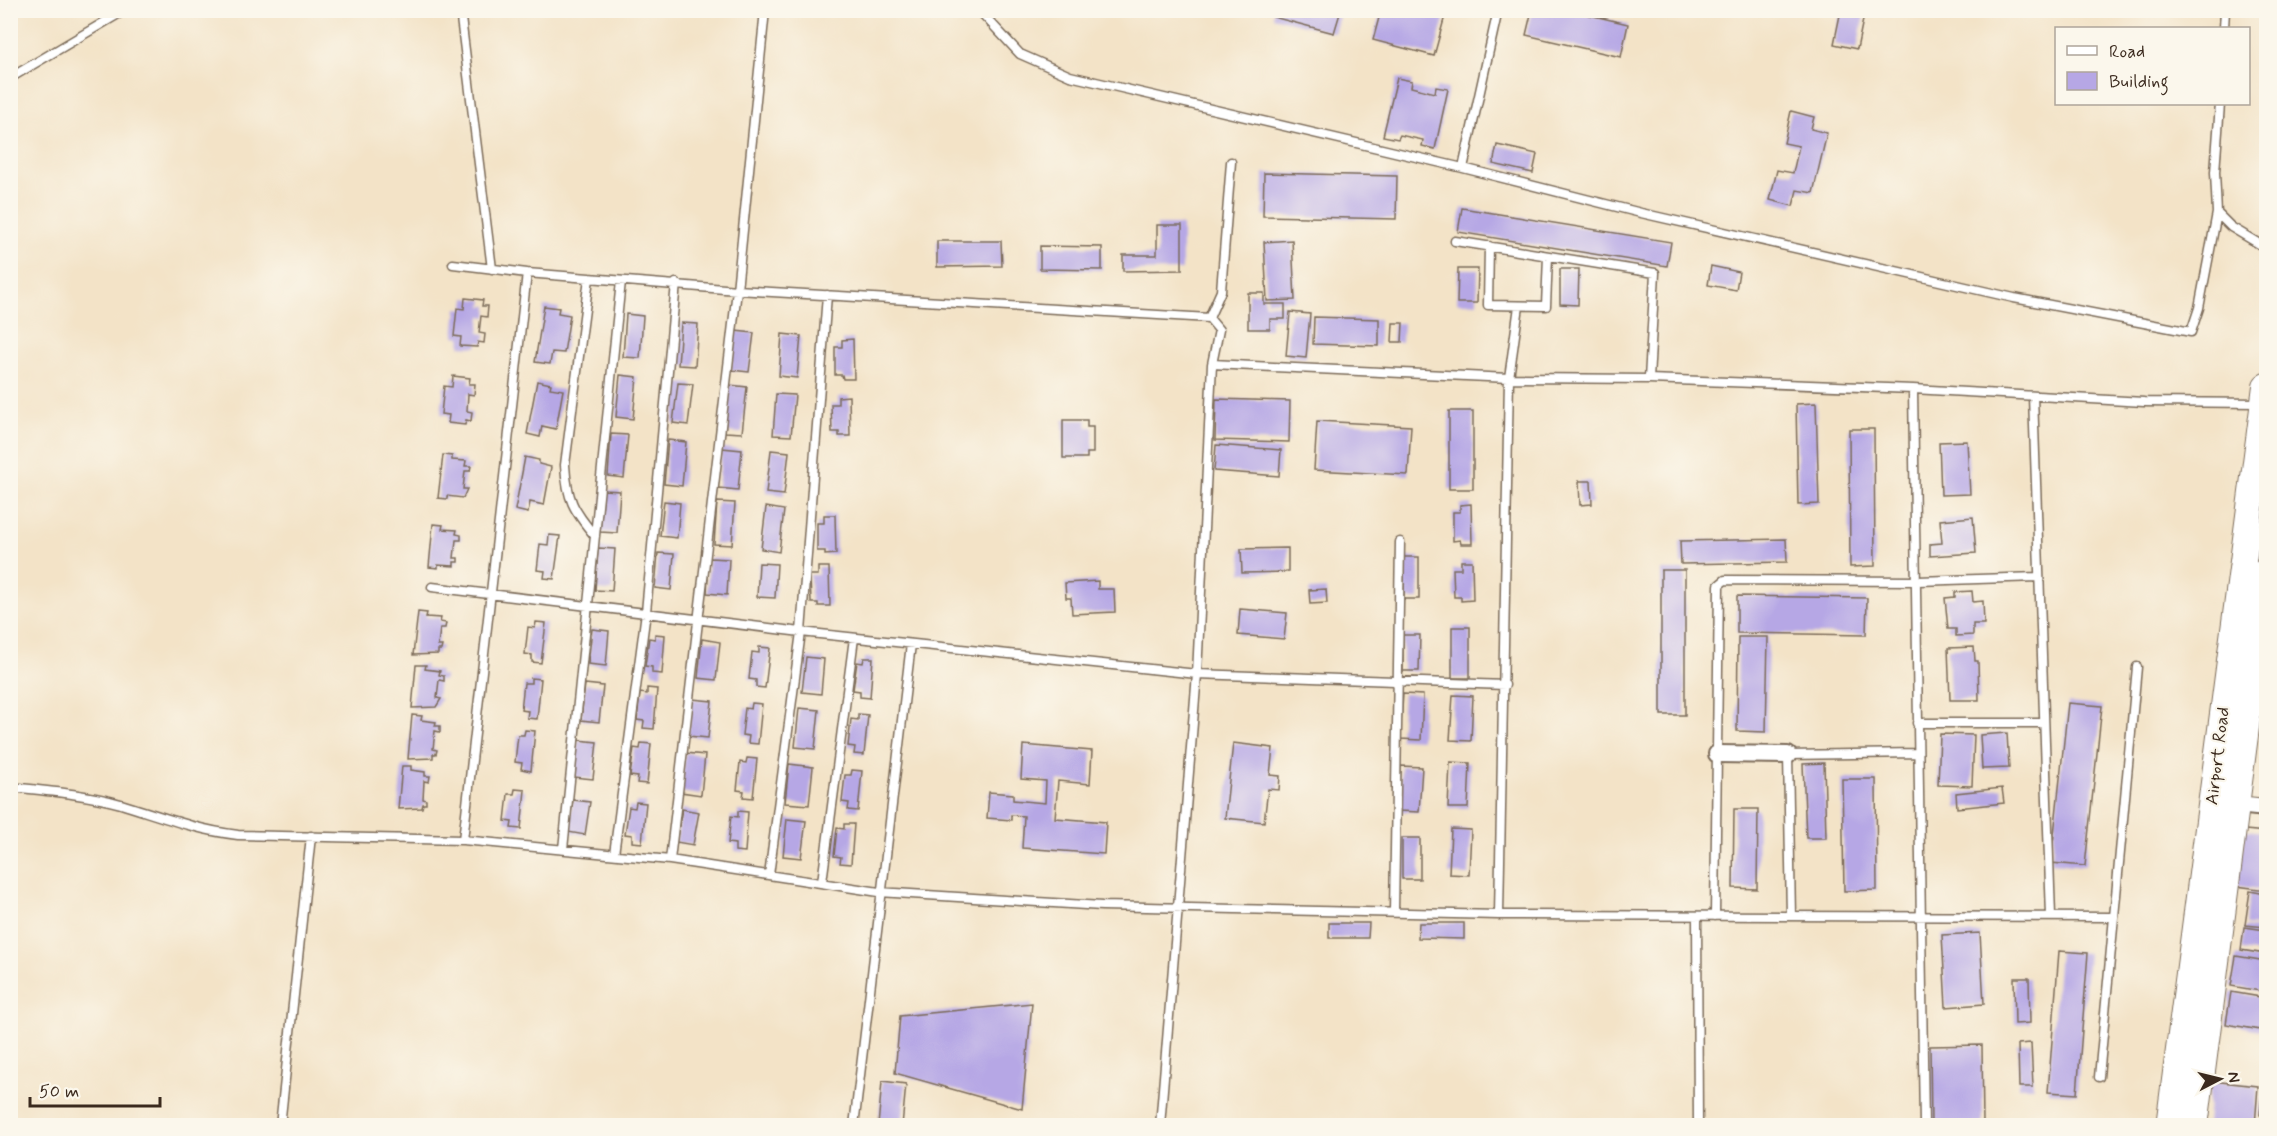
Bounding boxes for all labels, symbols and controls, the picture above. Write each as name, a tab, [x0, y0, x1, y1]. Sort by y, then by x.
legend	[2055, 27, 2250, 105]
text: Road	[2109, 40, 2145, 64]
text: Building	[2109, 70, 2169, 96]
street label: Airport Road	[2200, 706, 2236, 806]
north arrow	[2190, 1049, 2250, 1109]
scale bar	[30, 1070, 160, 1108]
text: N	[2222, 1071, 2244, 1084]
text: 50 m	[39, 1080, 79, 1104]

